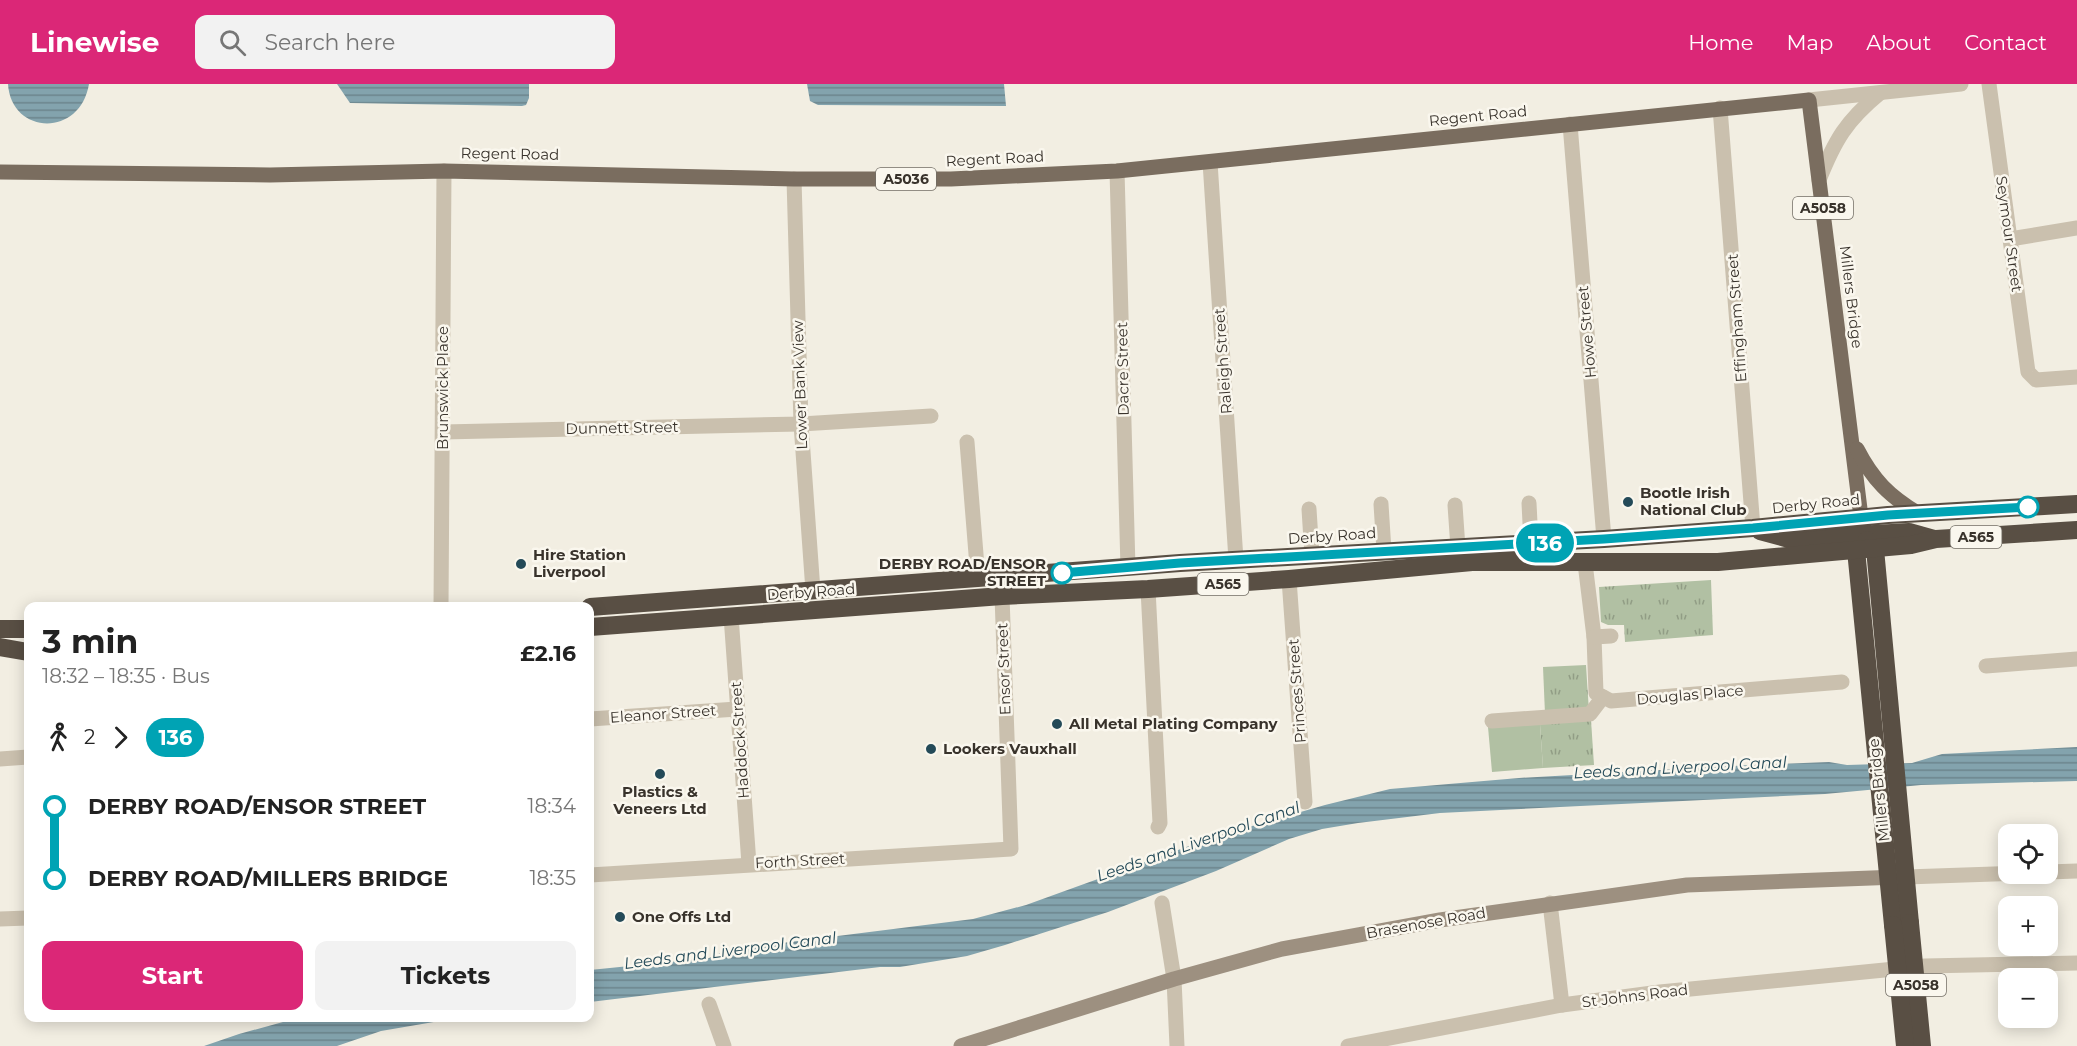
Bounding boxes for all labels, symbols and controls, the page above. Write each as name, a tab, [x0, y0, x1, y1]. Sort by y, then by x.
search box	[195, 15, 615, 69]
text: Linewise	[30, 25, 159, 59]
icon: search	[216, 26, 249, 59]
text: Search here	[264, 29, 395, 56]
text: Home	[1688, 30, 1753, 55]
text: Map	[1786, 30, 1833, 55]
text: About	[1866, 30, 1931, 55]
text: Contact	[1964, 30, 2047, 55]
street label: Regent Road	[1428, 101, 1528, 130]
street label: Regent Road	[461, 143, 559, 164]
street label: Regent Road	[945, 146, 1045, 171]
road number: A5036	[876, 168, 936, 190]
street label: Seymour Street	[1992, 175, 2027, 293]
road number: A5058	[1793, 197, 1853, 219]
street label: Millers Bridge	[1836, 244, 1867, 349]
street label: Effingham Street	[1723, 253, 1750, 383]
street label: Howe Street	[1573, 285, 1600, 379]
street label: Raleigh Street	[1209, 307, 1236, 415]
street label: Lower Bank View	[788, 319, 811, 450]
street label: Dacre Street	[1112, 322, 1133, 416]
street label: Brunswick Place	[433, 326, 452, 450]
street label: Dunnett Street	[565, 417, 679, 438]
place label: Bootle Irish National Club	[1640, 483, 1747, 519]
street label: Derby Road	[1771, 489, 1861, 518]
marker: Bootle Irish National Club	[1621, 495, 1635, 509]
unlabelled marker	[2017, 496, 2039, 518]
street label: Derby Road	[1287, 523, 1377, 548]
line badge: 136	[1510, 524, 1580, 562]
road number: A565	[1950, 526, 2002, 548]
text: 136	[1528, 531, 1562, 556]
place label: Hire Station Liverpool	[533, 545, 626, 581]
place label: DERBY ROAD/ENSOR STREET	[879, 554, 1047, 590]
marker: Hire Station Liverpool	[514, 557, 528, 571]
marker: DERBY ROAD/ENSOR STREET	[1051, 562, 1073, 584]
road number: A565	[1198, 573, 1248, 595]
street label: Derby Road	[766, 579, 856, 604]
text: 3 min	[42, 621, 138, 661]
street label: Ensor Street	[992, 623, 1015, 715]
street label: Princes Street	[1283, 638, 1310, 744]
text: £2.16	[520, 640, 576, 667]
text: 18:32 – 18:35 · Bus	[42, 664, 210, 688]
street label: Douglas Place	[1636, 680, 1744, 709]
street label: Haddock Street	[726, 681, 753, 799]
street label: Eleanor Street	[609, 700, 717, 727]
place label: All Metal Plating Company	[1068, 714, 1279, 733]
marker: All Metal Plating Company	[1050, 717, 1064, 731]
icon: walk	[42, 721, 75, 754]
icon: forward	[104, 721, 137, 754]
text: 2	[84, 725, 95, 749]
text: 136	[158, 725, 192, 750]
street label: Millers Bridge	[1864, 738, 1893, 843]
place label: Lookers Vauxhall	[943, 739, 1077, 758]
marker: Lookers Vauxhall	[924, 742, 938, 756]
water label: Leeds and Liverpool Canal	[1573, 752, 1788, 783]
marker: Plastics & Veneers Ltd	[653, 767, 667, 781]
place label: Plastics & Veneers Ltd	[612, 782, 707, 818]
text: DERBY ROAD/ENSOR STREET	[88, 793, 426, 820]
text: 18:34	[527, 794, 576, 818]
water label: Leeds and Liverpool Canal	[1094, 797, 1303, 885]
map controls	[1998, 824, 2058, 1028]
button: locate	[1998, 824, 2058, 884]
street label: Forth Street	[754, 849, 846, 872]
text: DERBY ROAD/MILLERS BRIDGE	[88, 865, 448, 892]
text: 18:35	[529, 866, 576, 890]
button: +	[1998, 896, 2058, 956]
street label: Brasenose Road	[1365, 903, 1487, 942]
place label: One Offs Ltd	[632, 907, 731, 926]
marker: One Offs Ltd	[613, 910, 627, 924]
water label: Leeds and Liverpool Canal	[623, 928, 838, 973]
button: Start	[42, 941, 303, 1010]
button: Tickets	[315, 941, 576, 1010]
button: −	[1998, 968, 2058, 1028]
road number: A5058	[1886, 974, 1946, 996]
street label: St Johns Road	[1581, 980, 1689, 1011]

